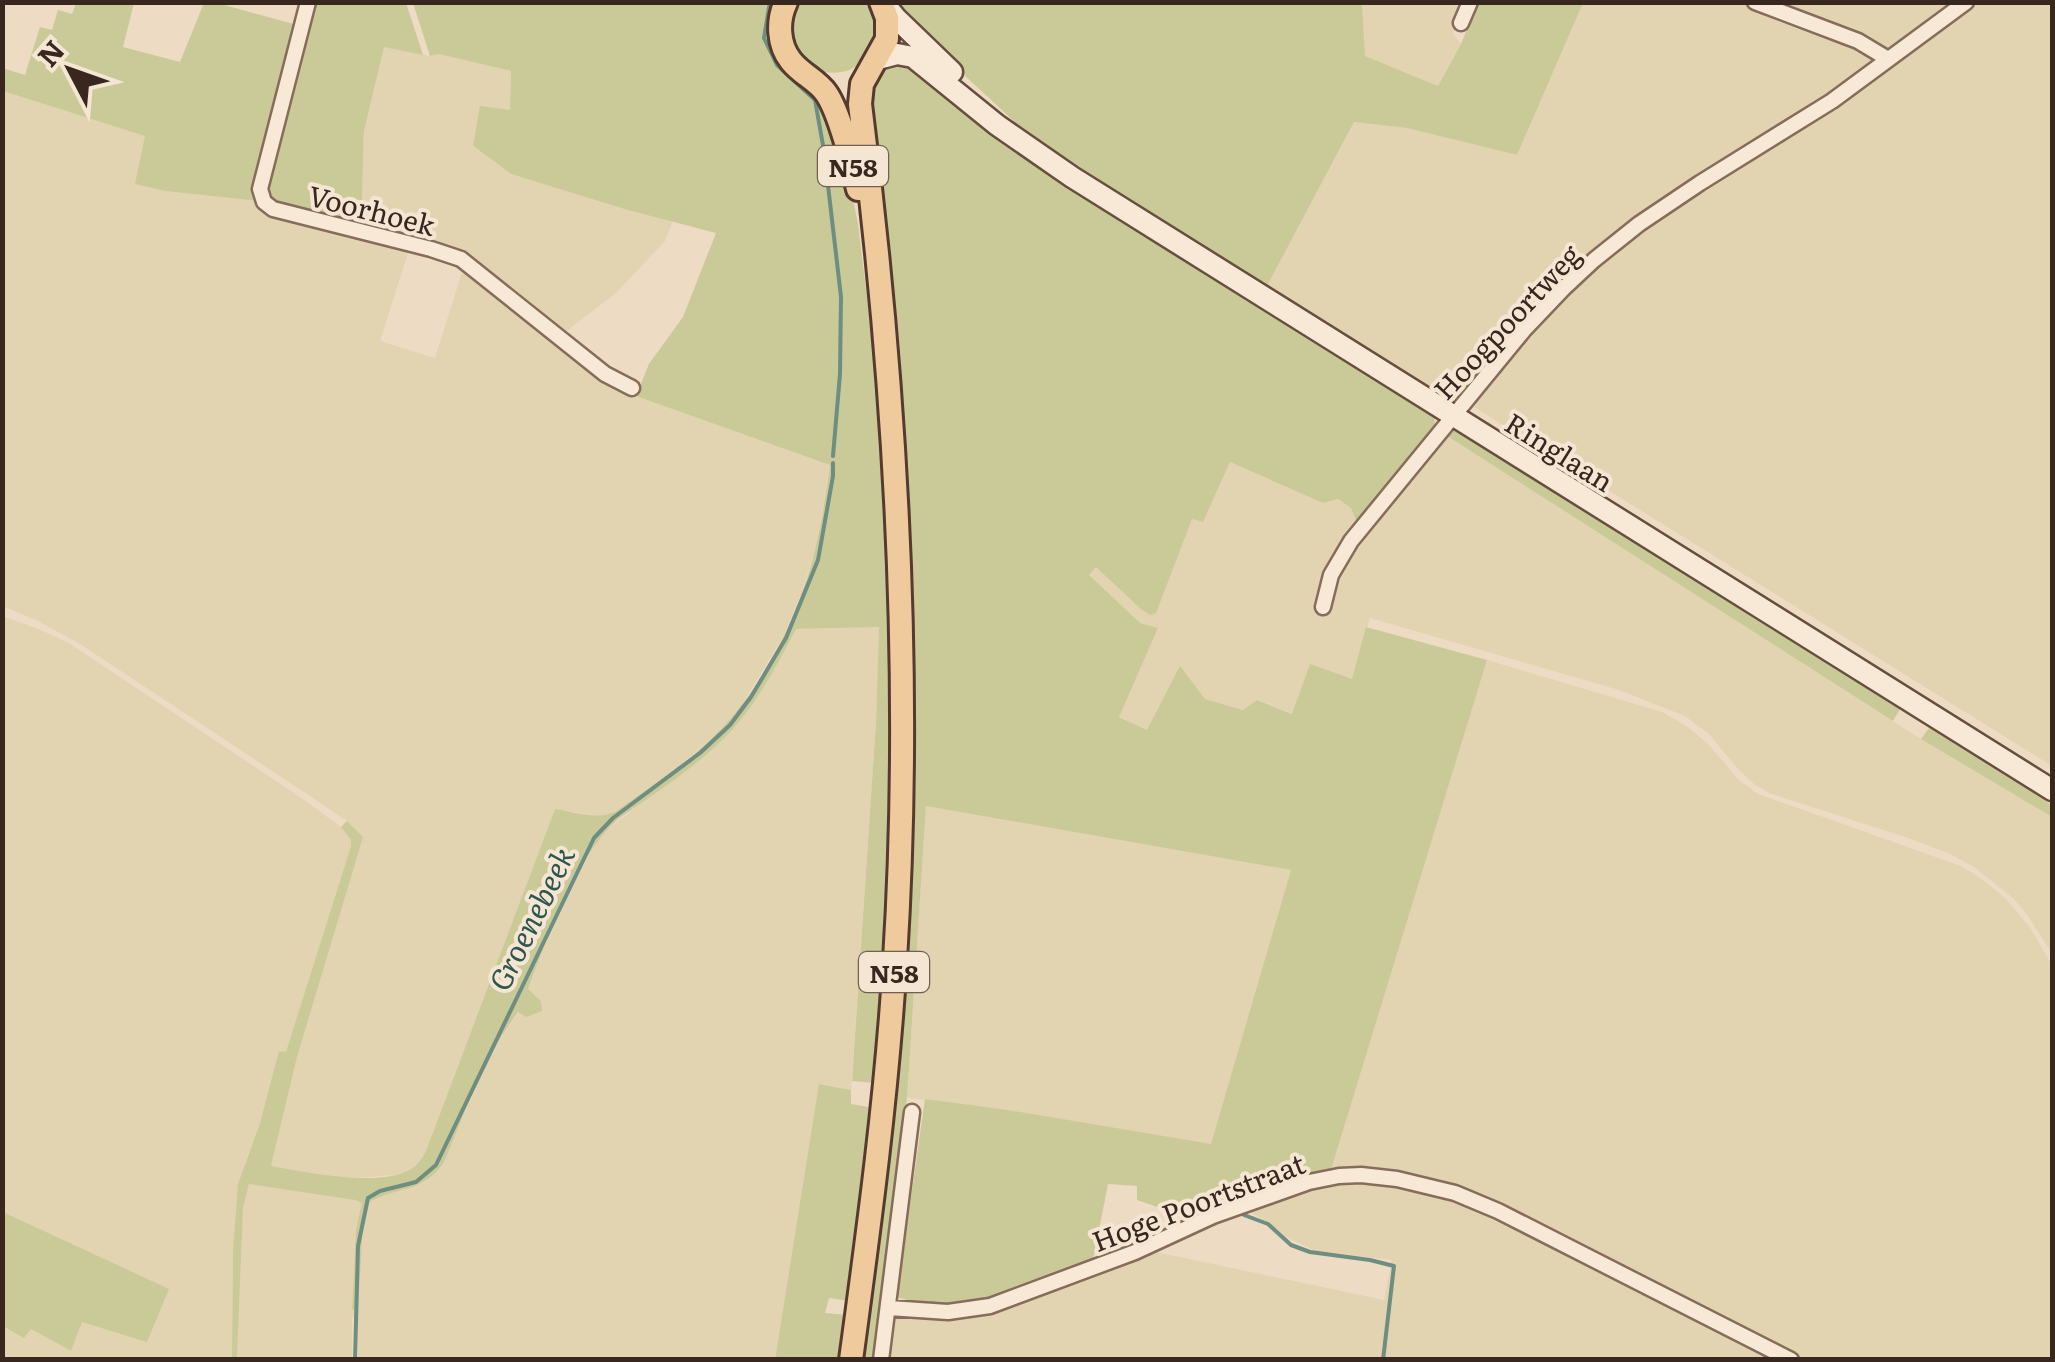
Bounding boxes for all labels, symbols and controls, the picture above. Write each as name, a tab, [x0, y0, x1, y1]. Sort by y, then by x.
north arrow	[20, 20, 120, 120]
text: N	[26, 30, 73, 75]
road number: N58	[818, 146, 888, 186]
street label: Voorhoek	[304, 173, 441, 245]
street label: Hoogpoortweg	[1423, 234, 1590, 408]
street label: Ringlaan	[1497, 401, 1623, 501]
water label: Groenebeek	[476, 838, 584, 998]
road number: N58	[859, 952, 929, 992]
street label: Hoge Poortstraat	[1085, 1141, 1311, 1261]

